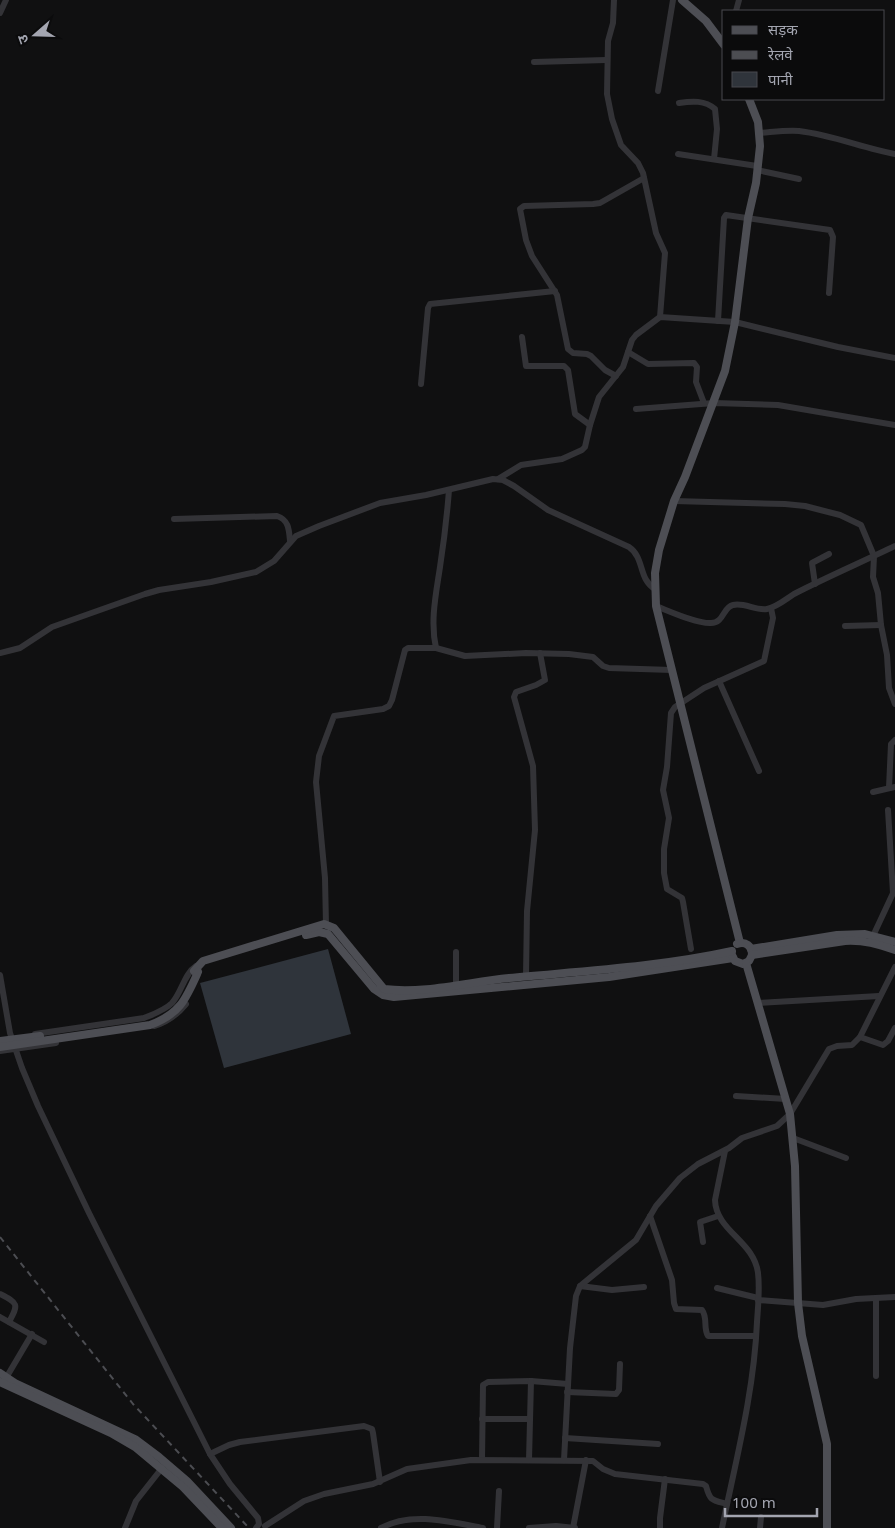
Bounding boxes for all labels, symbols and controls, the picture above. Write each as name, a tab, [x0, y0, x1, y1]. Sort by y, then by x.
north arrow	[10, 10, 60, 60]
legend	[722, 10, 885, 100]
text: सड़क	[768, 19, 798, 39]
text: उ	[12, 32, 33, 47]
text: रेलवे	[767, 44, 793, 64]
text: पानी	[768, 69, 794, 89]
scale bar	[725, 1486, 818, 1518]
text: 100 m	[732, 1492, 776, 1512]

